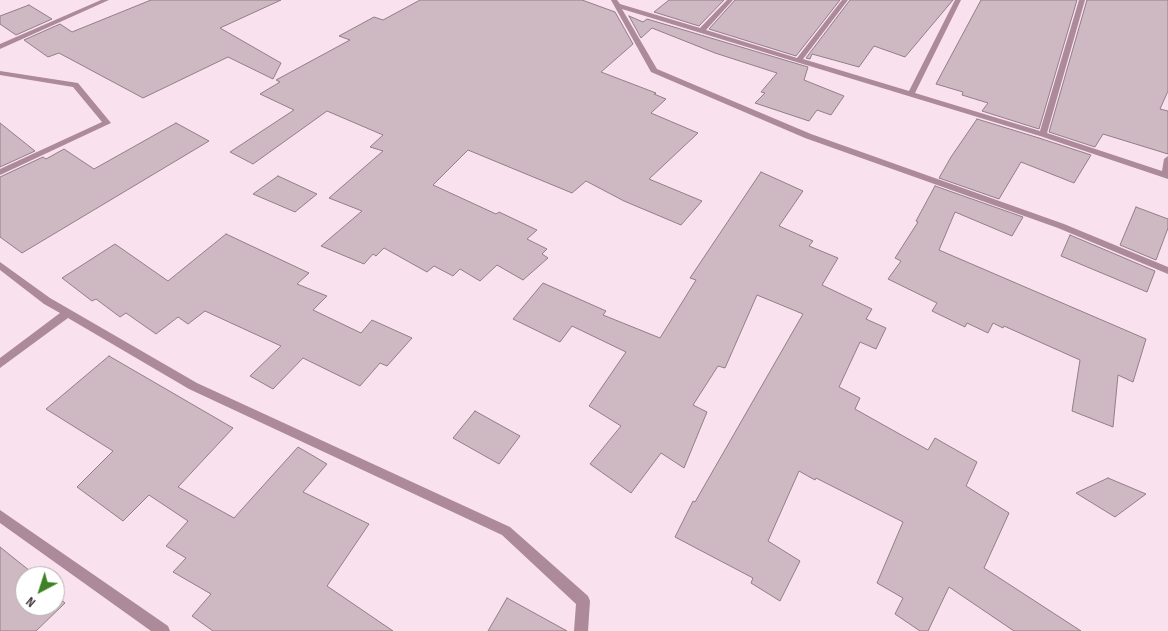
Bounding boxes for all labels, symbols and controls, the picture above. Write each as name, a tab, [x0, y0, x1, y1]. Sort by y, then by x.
north arrow	[15, 566, 65, 616]
text: N	[22, 593, 39, 611]

